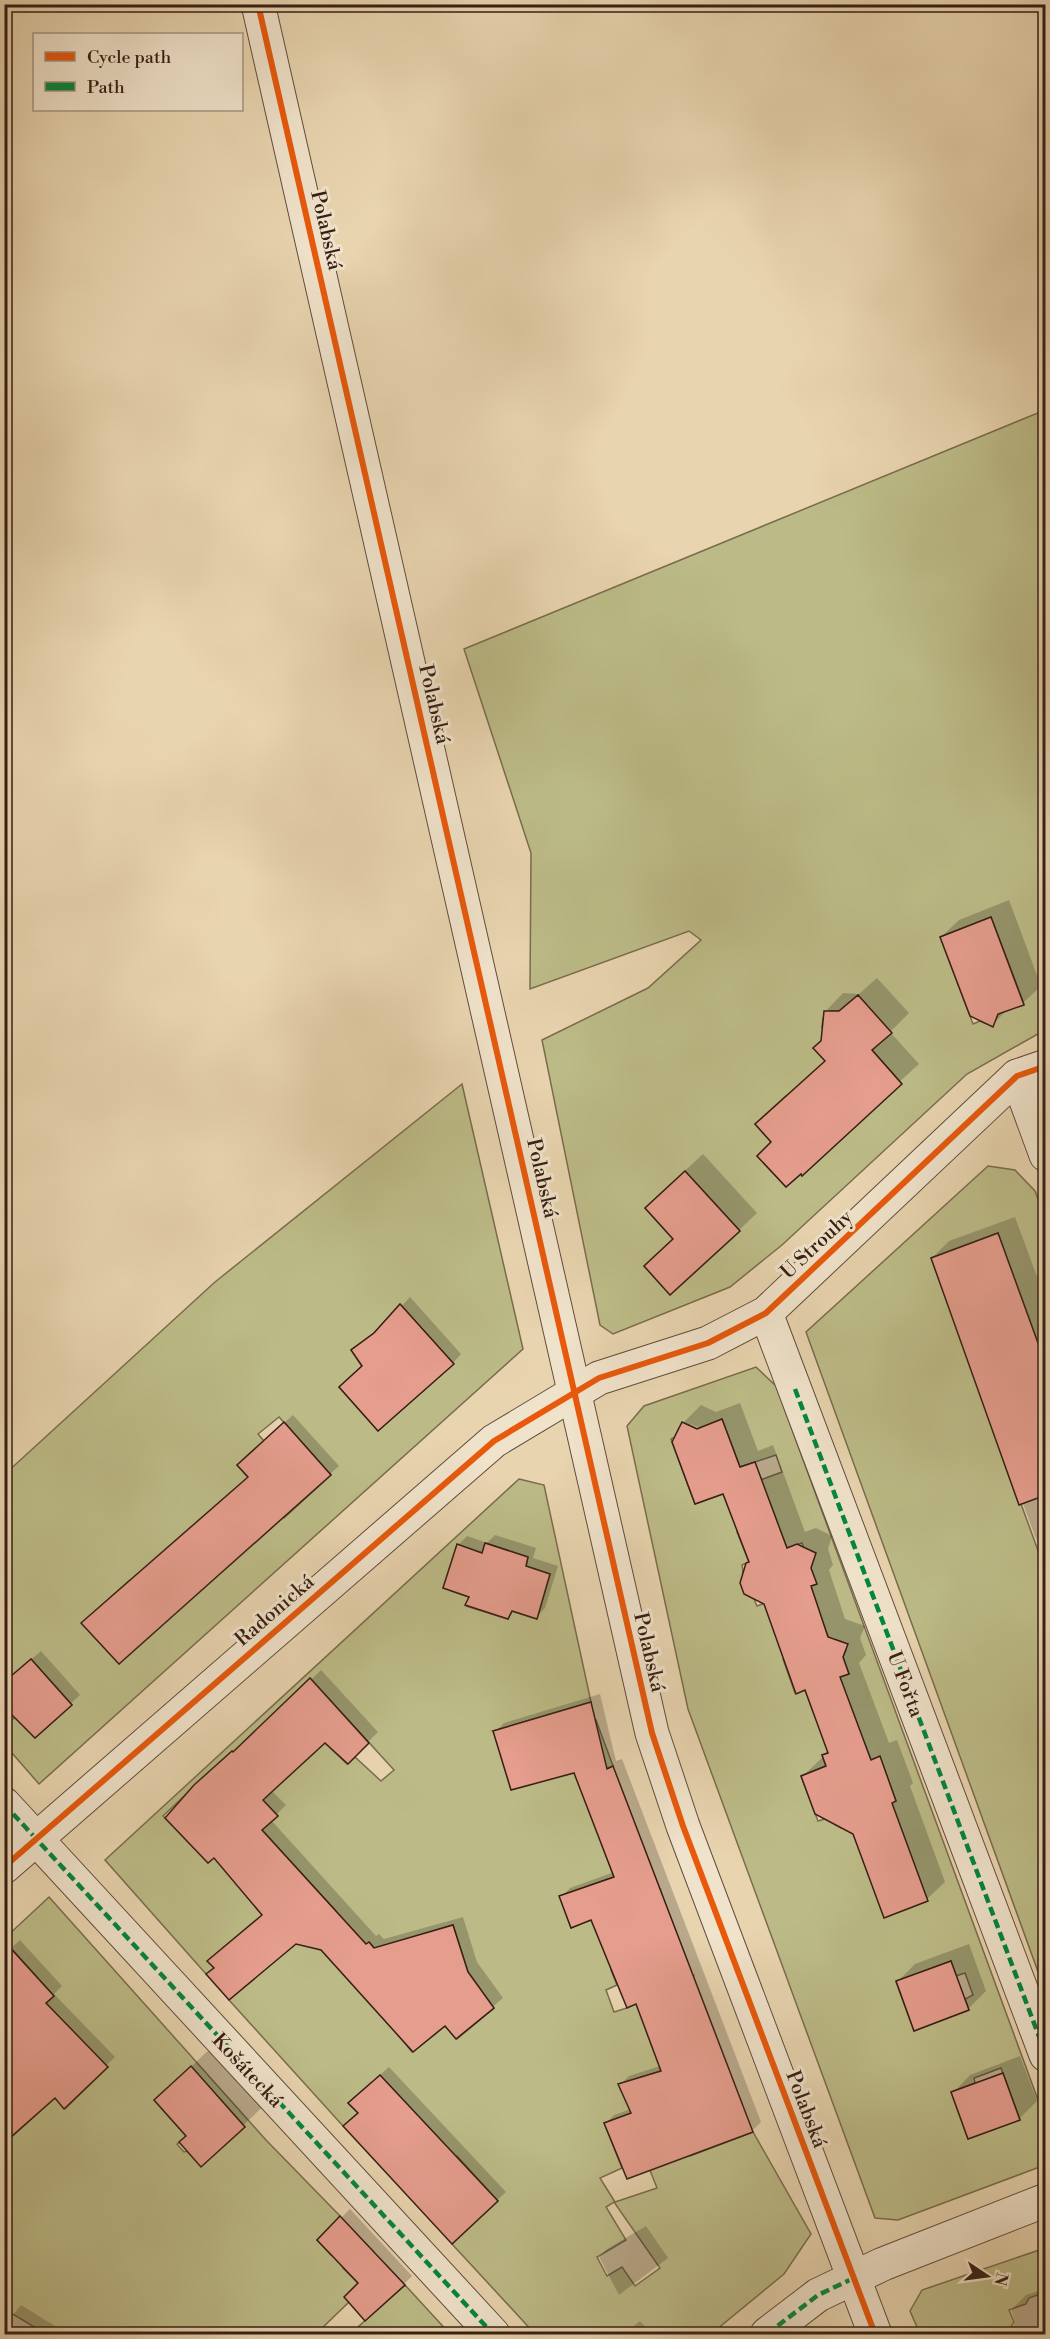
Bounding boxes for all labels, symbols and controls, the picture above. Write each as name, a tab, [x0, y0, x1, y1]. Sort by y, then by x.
legend	[33, 33, 243, 111]
text: Cycle path	[87, 46, 171, 69]
text: Path	[87, 76, 125, 99]
street label: Polabská	[304, 188, 347, 273]
street label: Polabská	[412, 662, 455, 747]
street label: Polabská	[520, 1136, 563, 1221]
street label: U Strouhy	[776, 1205, 859, 1285]
street label: Radonická	[230, 1569, 320, 1652]
street label: Polabská	[627, 1610, 670, 1695]
street label: U Fořta	[881, 1648, 929, 1722]
street label: Košátecká	[206, 2029, 288, 2114]
street label: Polabská	[779, 2067, 832, 2153]
north arrow	[957, 2246, 1017, 2306]
text: N	[989, 2271, 1012, 2288]

